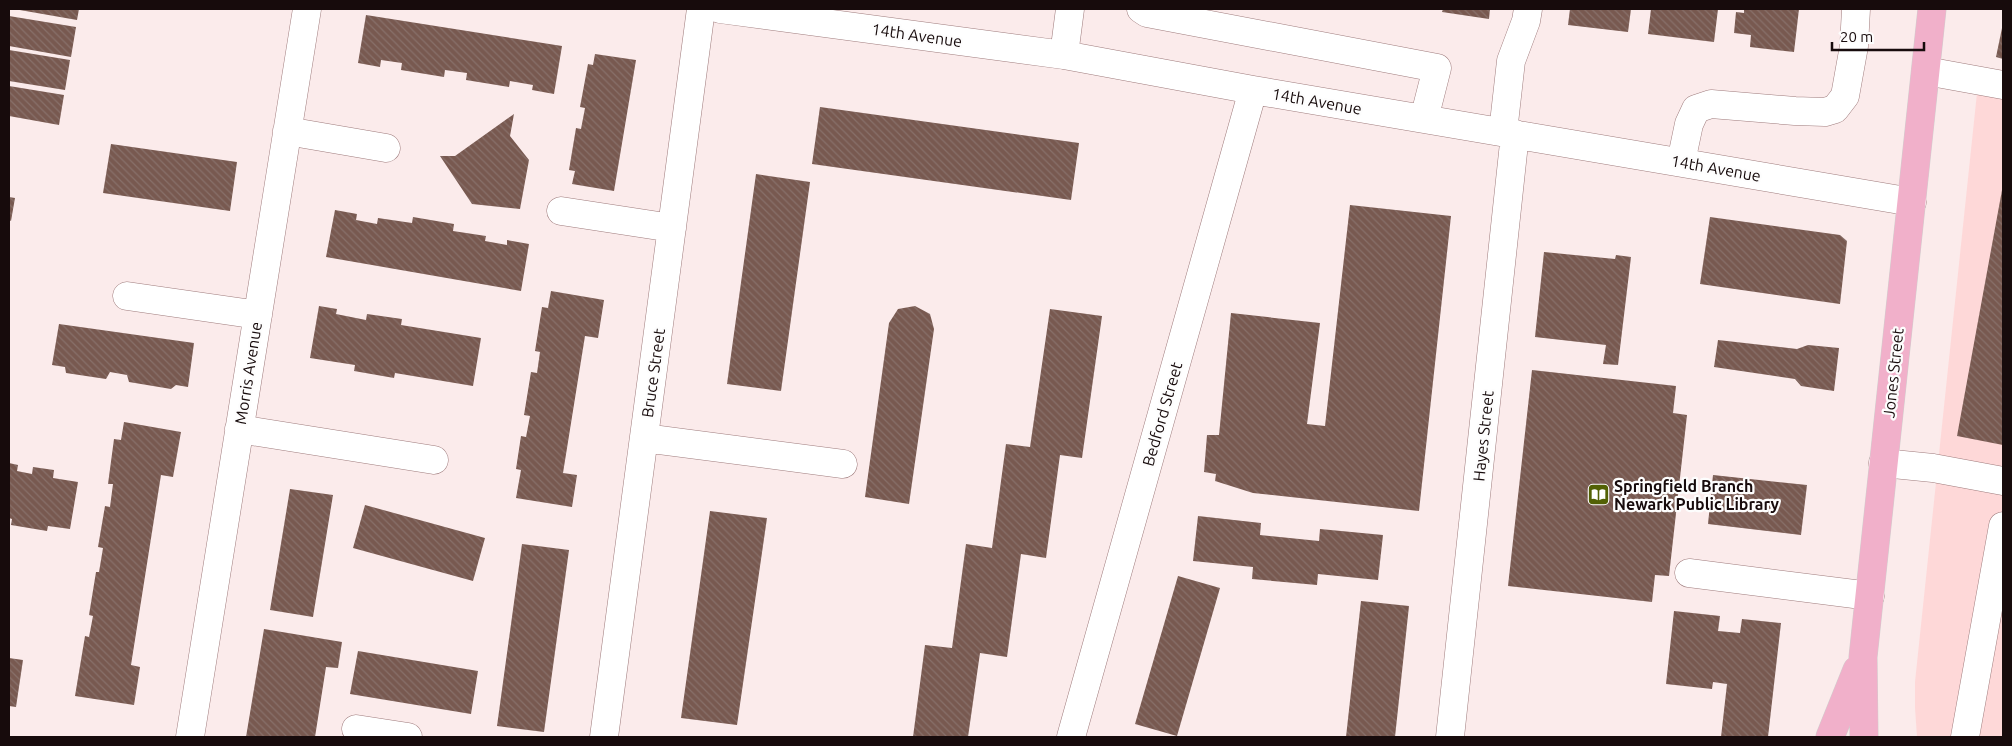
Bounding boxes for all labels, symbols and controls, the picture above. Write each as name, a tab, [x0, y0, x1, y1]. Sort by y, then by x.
street label: 14th Avenue	[871, 20, 963, 50]
scale bar	[1832, 20, 1924, 52]
text: 20 m	[1840, 28, 1873, 45]
street label: 14th Avenue	[1271, 84, 1363, 118]
street label: 14th Avenue	[1670, 151, 1762, 185]
street label: Morris Avenue	[231, 320, 265, 426]
street label: Jones Street	[1879, 326, 1907, 419]
street label: Bruce Street	[638, 327, 668, 419]
street label: Bedford Street	[1139, 359, 1186, 468]
street label: Hayes Street	[1469, 389, 1497, 482]
place label: Springfield Branch Newark Public Library	[1614, 477, 1780, 513]
library icon: Springfield Branch Newark Public Library	[1586, 483, 1610, 507]

